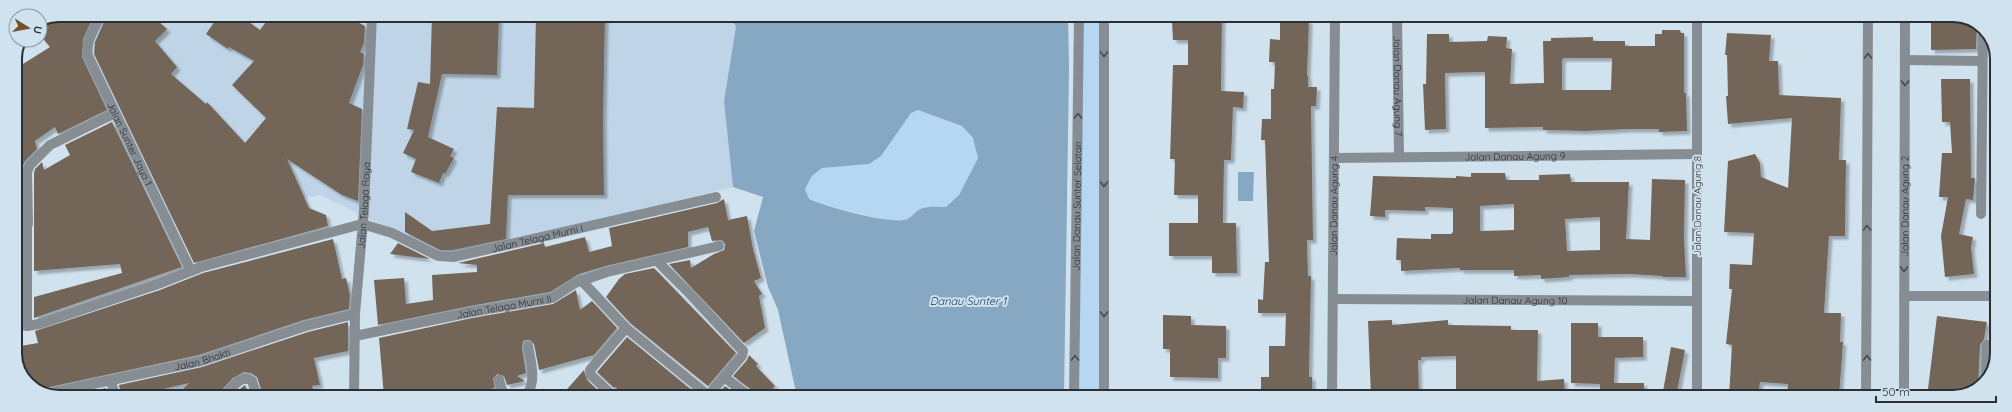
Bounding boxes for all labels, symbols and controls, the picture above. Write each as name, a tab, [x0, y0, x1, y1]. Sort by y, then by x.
north arrow	[8, 8, 48, 48]
text: U	[30, 25, 45, 35]
street label: Jalan Danau Agung 7	[1390, 36, 1405, 136]
one-way arrow	[1100, 51, 1108, 57]
one-way arrow	[1864, 53, 1872, 59]
one-way arrow	[1901, 80, 1909, 86]
street label: Jalan Sunter Jaya 1	[104, 100, 155, 188]
one-way arrow	[1074, 113, 1082, 119]
street label: Jalan Danau Sunter Selatan	[1070, 141, 1084, 271]
street label: Jalan Danau Agung 9	[1464, 149, 1566, 164]
street label: Jalan Danau Agung 2	[1898, 155, 1912, 256]
street label: Jalan Danau Agung 4	[1327, 156, 1341, 256]
street label: Jalan Danau Agung 8	[1691, 156, 1704, 256]
street label: Jalan Telaga Raya	[355, 162, 373, 249]
one-way arrow	[1100, 181, 1108, 187]
street label: Jalan Telaga Murni I	[490, 222, 584, 255]
one-way arrow	[1863, 225, 1871, 231]
one-way arrow	[1900, 266, 1908, 272]
street label: Jalan Telaga Murni II	[456, 292, 553, 322]
water label: Danau Sunter 1	[930, 294, 1007, 308]
street label: Jalan Danau Agung 10	[1462, 294, 1568, 307]
one-way arrow	[1100, 311, 1108, 317]
street label: Jalan Bhakti	[173, 346, 232, 374]
one-way arrow	[1071, 355, 1079, 361]
one-way arrow	[1863, 355, 1871, 361]
scale bar	[1876, 378, 1996, 404]
text: 50 m	[1882, 384, 1910, 399]

